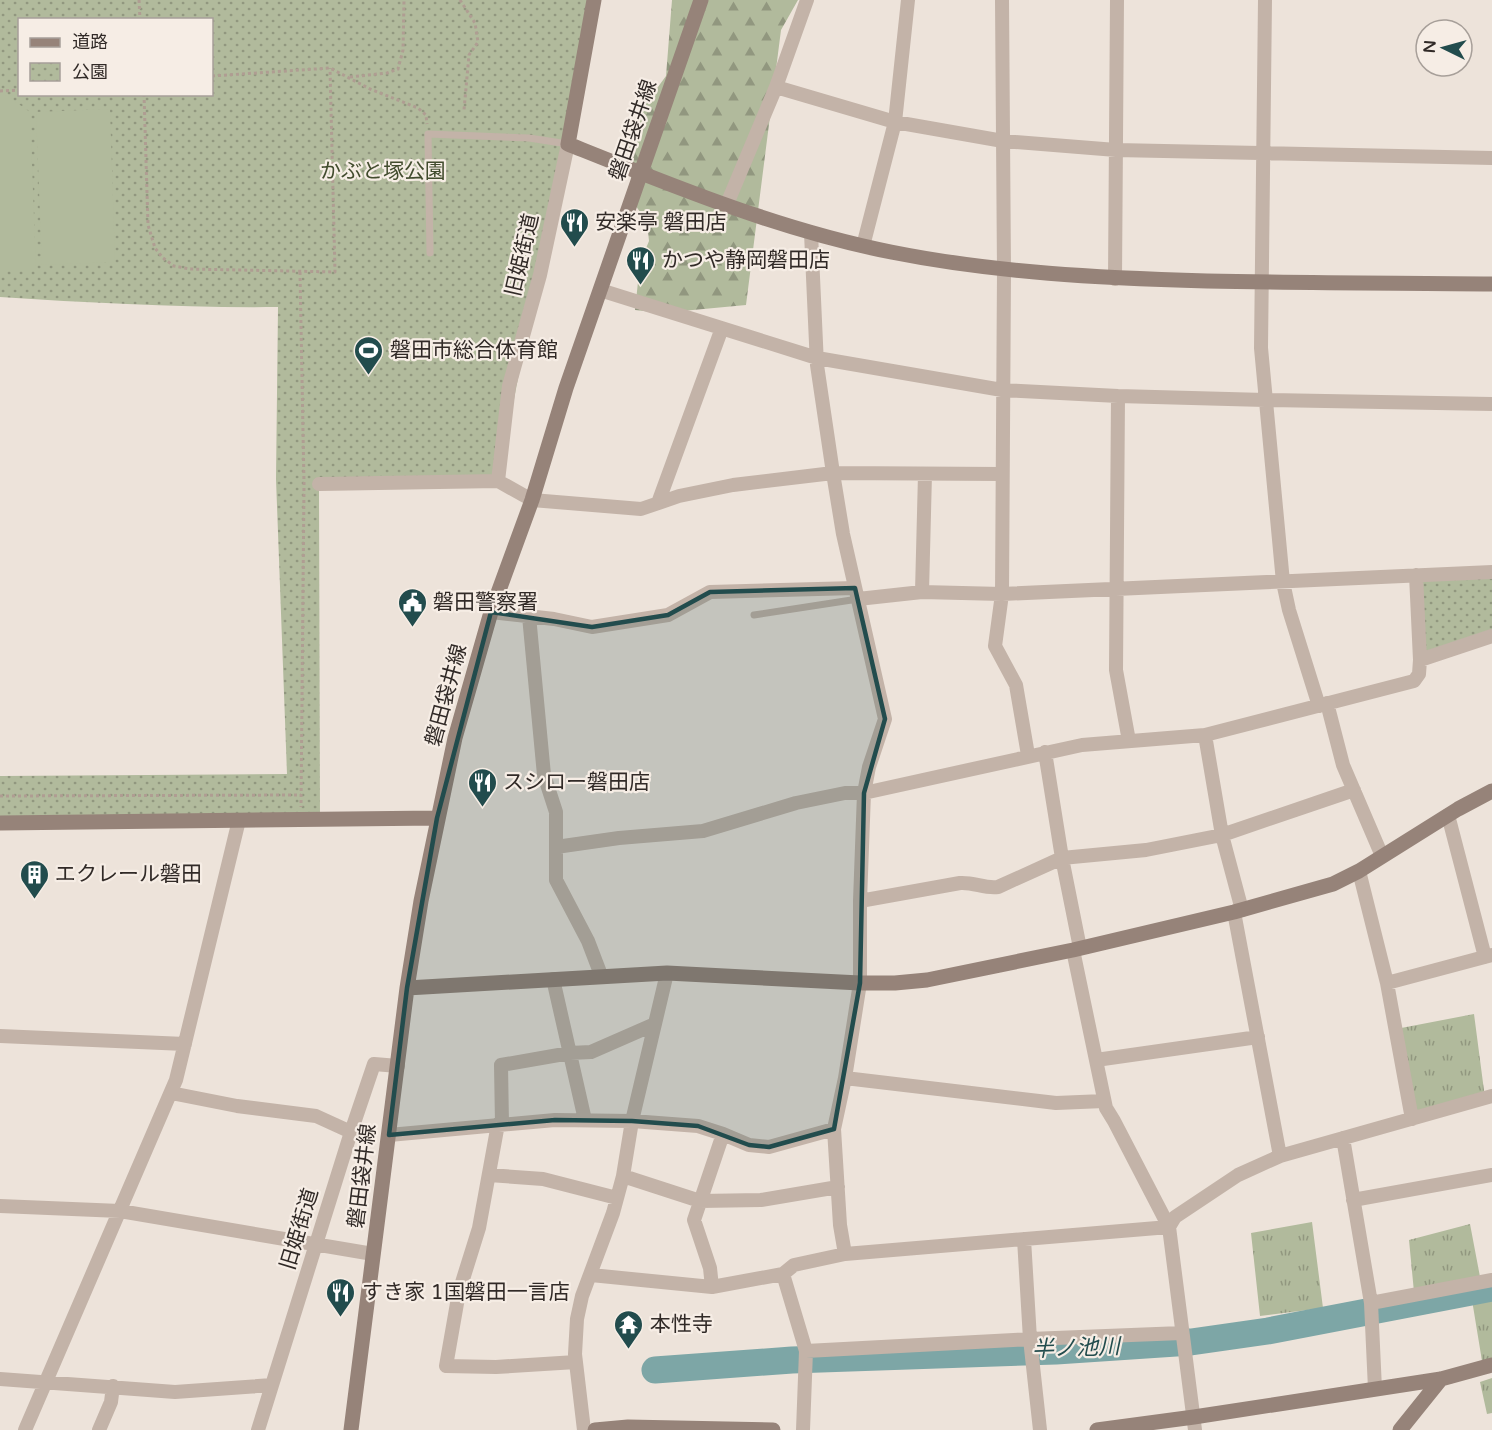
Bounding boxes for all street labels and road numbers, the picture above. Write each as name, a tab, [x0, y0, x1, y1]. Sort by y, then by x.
street label: 磐田袋井線	[605, 76, 662, 184]
street label: 旧姫街道	[501, 211, 544, 299]
street label: 磐田袋井線	[421, 641, 472, 749]
street label: 磐田袋井線	[344, 1122, 381, 1230]
street label: 旧姫街道	[275, 1185, 324, 1273]

